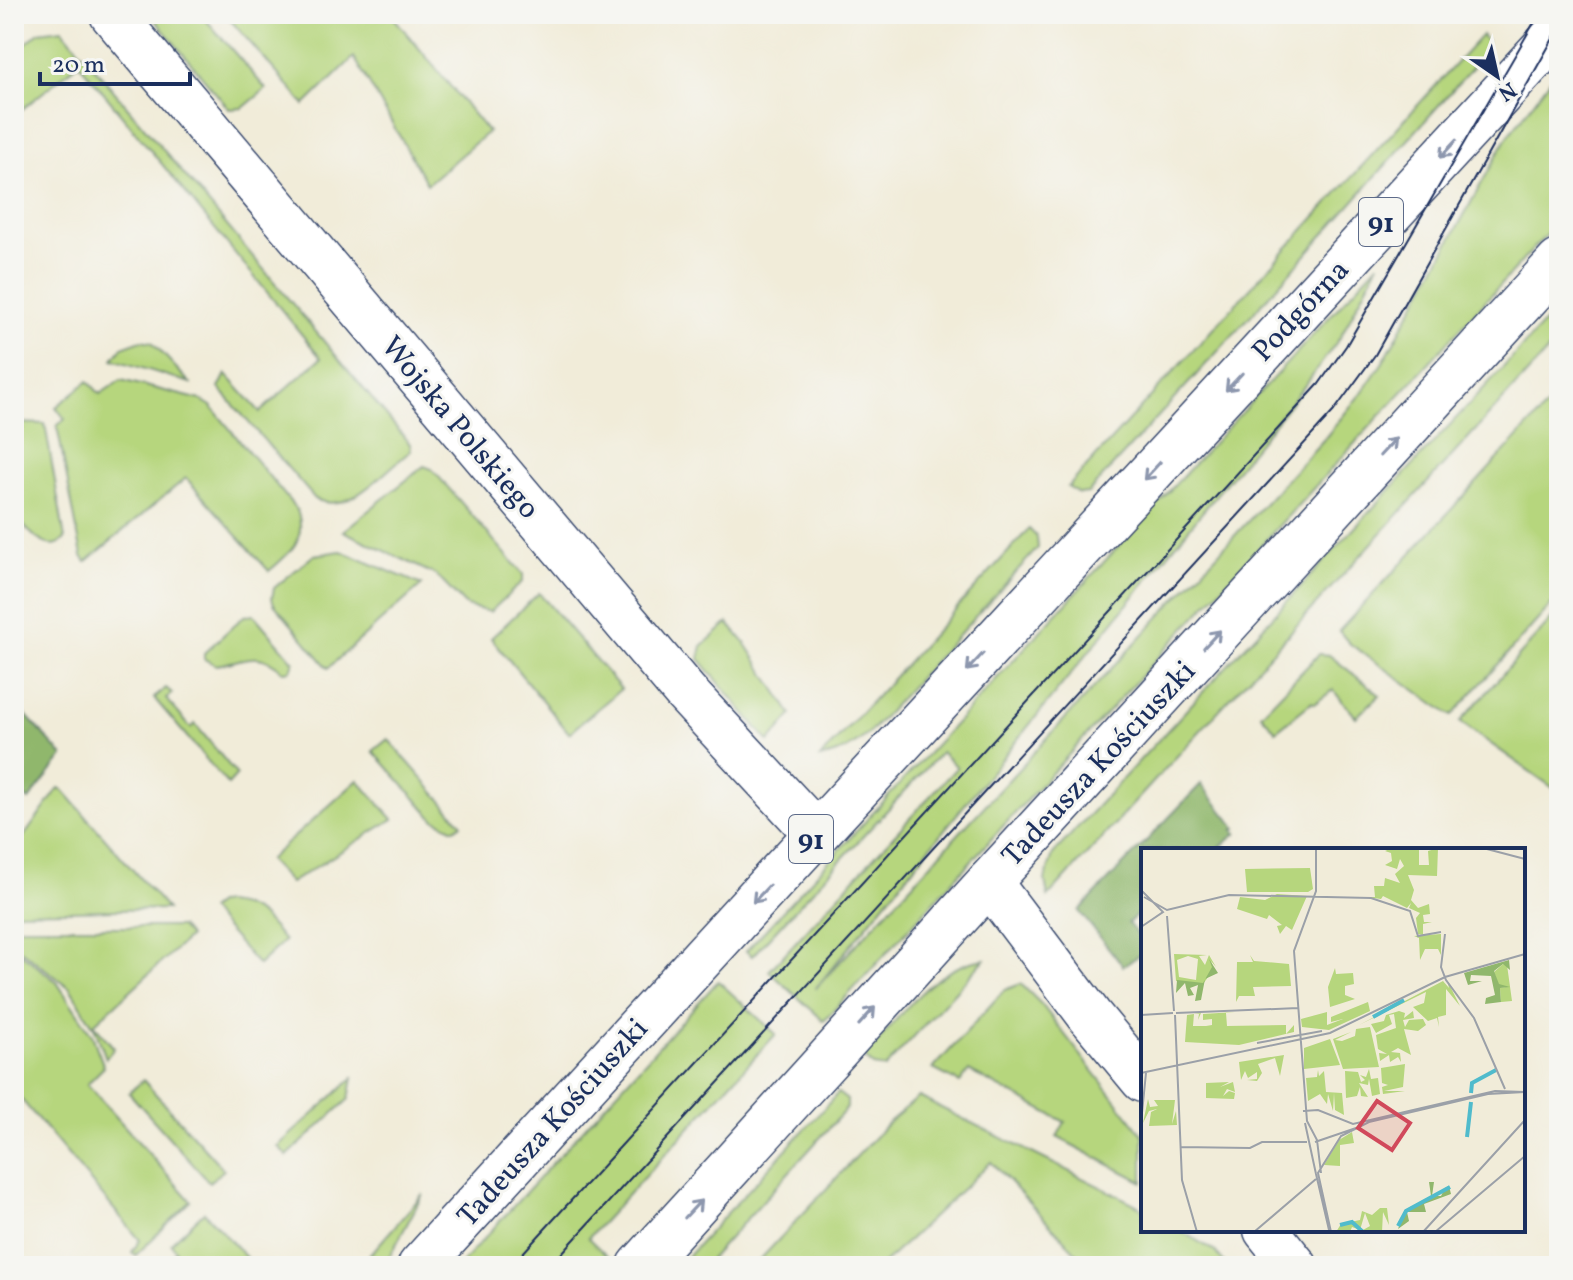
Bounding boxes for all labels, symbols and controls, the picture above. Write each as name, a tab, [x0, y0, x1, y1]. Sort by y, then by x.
scale bar	[40, 36, 190, 86]
north arrow	[1457, 36, 1537, 116]
text: 20 m	[52, 49, 105, 83]
text: N	[1491, 73, 1522, 108]
one-way arrow	[1440, 139, 1458, 159]
road number: 91	[1359, 198, 1403, 246]
street label: Podgórna	[1243, 251, 1360, 372]
street label: Wojska Polskiego	[370, 328, 549, 529]
one-way arrow	[1226, 371, 1244, 391]
one-way arrow	[1379, 438, 1397, 458]
one-way arrow	[1142, 461, 1161, 481]
one-way arrow	[1203, 629, 1221, 649]
one-way arrow	[966, 652, 985, 672]
street label: Tadeusza Kościuszki	[993, 652, 1206, 877]
road number: 91	[789, 815, 833, 863]
inset map	[1141, 848, 1525, 1232]
one-way arrow	[751, 884, 770, 904]
one-way arrow	[857, 1006, 875, 1026]
street label: Tadeusza Kościuszki	[448, 1010, 659, 1237]
one-way arrow	[683, 1199, 701, 1219]

